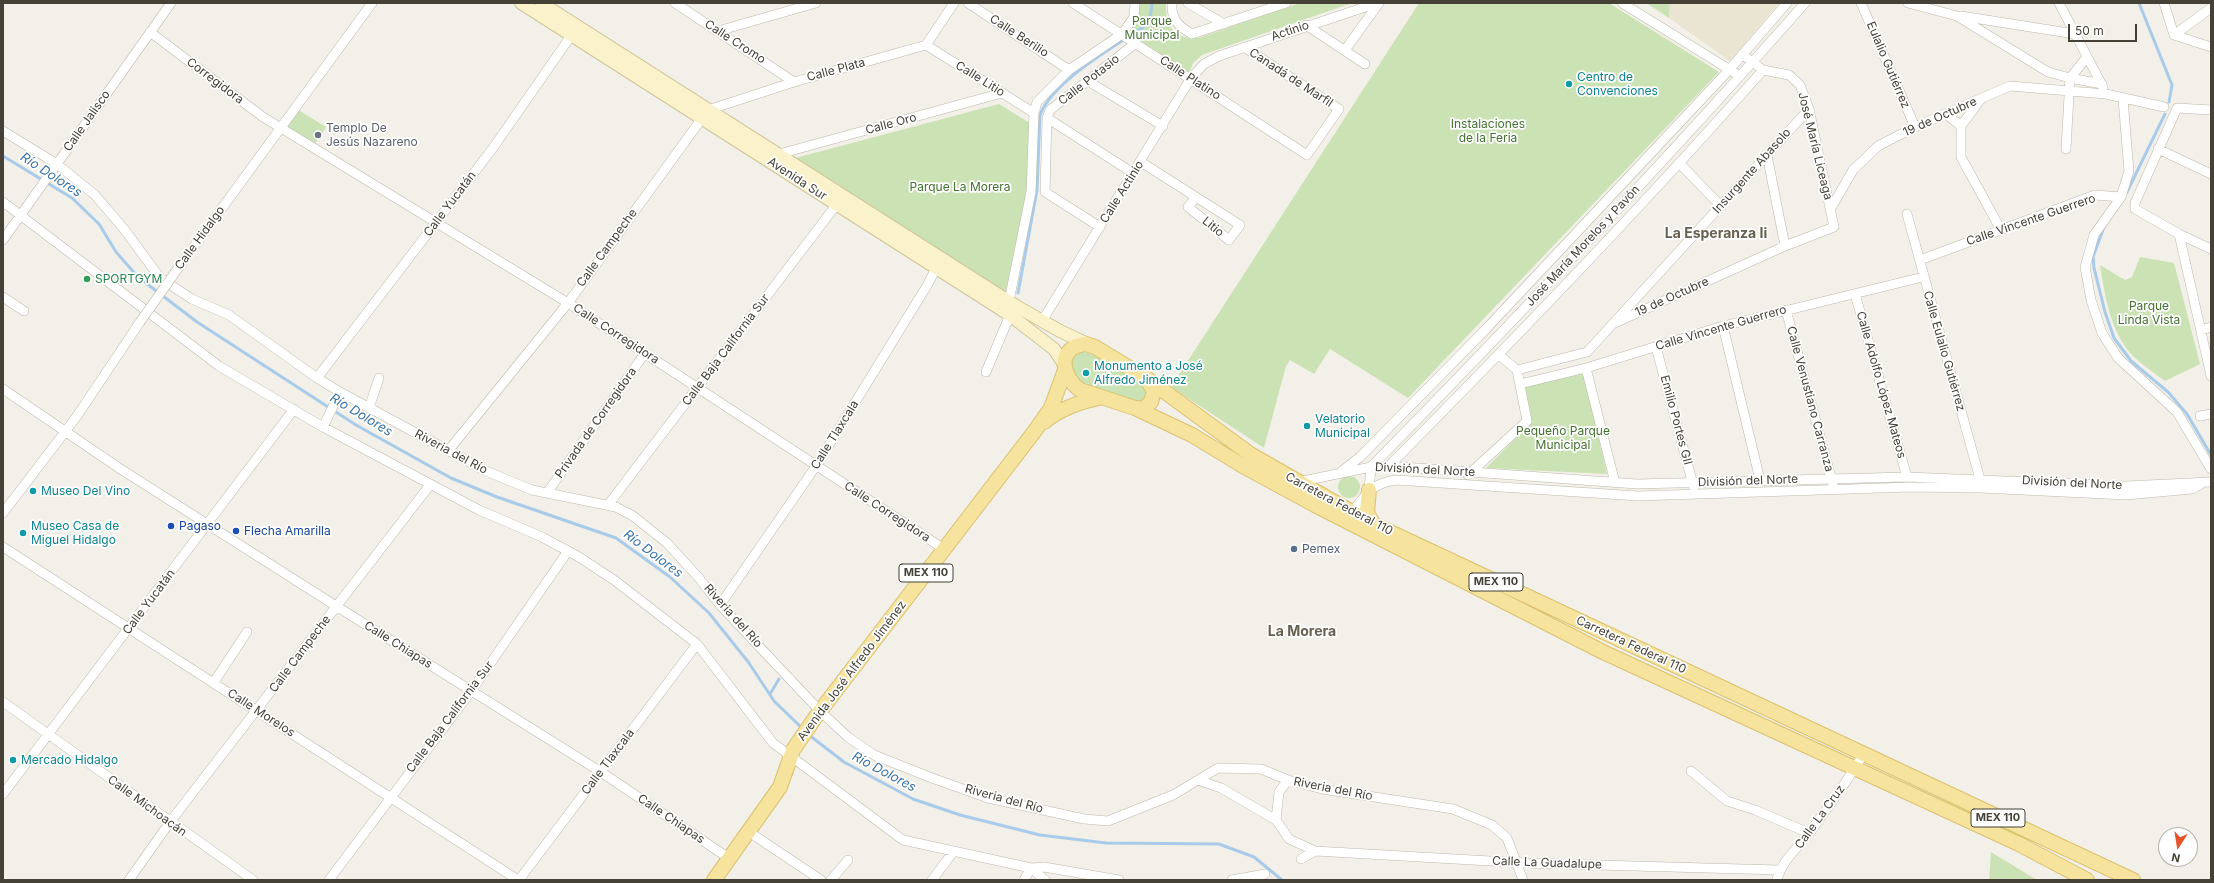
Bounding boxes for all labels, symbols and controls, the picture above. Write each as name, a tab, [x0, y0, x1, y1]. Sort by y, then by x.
street label: Calle Berilio	[987, 12, 1051, 60]
park label: Parque Municipal	[1125, 14, 1179, 42]
scale bar	[2070, 16, 2139, 42]
street label: Calle Cromo	[702, 17, 768, 67]
street label: Actinio	[1269, 18, 1311, 44]
street label: Eulalio Gutiérrez	[1863, 20, 1913, 110]
text: 50 m	[2075, 23, 2104, 38]
street label: Canadá de Marfil	[1246, 46, 1336, 110]
street label: Calle Potasio	[1056, 52, 1122, 108]
street label: Calle Platino	[1157, 53, 1223, 103]
street label: Corregidora	[183, 55, 247, 107]
street label: Calle Plata	[805, 55, 867, 85]
street label: Calle Litio	[953, 58, 1007, 100]
place label: Centro de Convenciones	[1577, 70, 1658, 98]
marker: Centro de Convenciones	[1564, 79, 1574, 89]
street label: Calle Jalisco	[61, 88, 113, 154]
street label: José María Liceaga	[1795, 91, 1835, 201]
street label: 19 de Octubre	[1901, 94, 1979, 140]
street label: Calle Oro	[864, 110, 918, 138]
park label: Instalaciones de la Feria	[1451, 117, 1525, 145]
place label: Templo De Jesús Nazareno	[326, 121, 418, 149]
street label: Insurgente Abasolo	[1710, 125, 1794, 217]
marker: Templo De Jesús Nazareno	[313, 130, 323, 140]
water label: Río Dolores	[17, 149, 85, 201]
street label: Avenida Sur	[765, 155, 829, 203]
street label: Calle Actinio	[1097, 158, 1147, 226]
street label: Calle Yucatán	[421, 169, 479, 239]
park label: Parque La Morera	[909, 180, 1011, 194]
street label: José María Morelos y Pavón	[1523, 182, 1643, 310]
street label: Calle Vincente Guerrero	[1965, 191, 2097, 249]
street label: Calle Hidalgo	[172, 203, 228, 273]
street label: Calle Campeche	[574, 206, 640, 290]
street label: Litio	[1199, 214, 1227, 240]
district label: La Esperanza Ii	[1665, 226, 1767, 242]
place label: SPORTGYM	[95, 272, 162, 286]
marker: SPORTGYM	[82, 274, 92, 284]
street label: 19 de Octubre	[1633, 274, 1711, 320]
street label: Calle Eulalio Gutiérrez	[1920, 289, 1968, 413]
street label: Calle Baja California Sur	[679, 291, 773, 409]
park label: Parque Linda Vista	[2118, 299, 2180, 327]
street label: Calle Corregidora	[570, 301, 662, 367]
street label: Calle Vincente Guerrero	[1654, 302, 1788, 354]
street label: Calle Adolfo López Mateos	[1853, 310, 1909, 460]
street label: Calle Venustiano Carranza	[1784, 325, 1836, 473]
place label: Monumento a José Alfredo Jiménez	[1094, 359, 1203, 387]
street label: Privada de Corregidora	[552, 365, 640, 481]
marker: Monumento a José Alfredo Jiménez	[1081, 368, 1091, 378]
street label: Emilio Portes GIl	[1657, 374, 1695, 466]
water label: Río Dolores	[327, 390, 395, 440]
street label: Calle Tlaxcala	[808, 398, 862, 472]
place label: Velatorio Municipal	[1315, 412, 1370, 440]
marker: Velatorio Municipal	[1302, 421, 1312, 431]
park label: Pequeño Parque Municipal	[1516, 424, 1610, 452]
street label: Riveria del Río	[412, 427, 490, 477]
street label: División del Norte	[1374, 460, 1476, 480]
street label: Carretera Federal 110	[1283, 470, 1395, 538]
street label: División del Norte	[1698, 472, 1798, 490]
street label: División del Norte	[2021, 473, 2123, 493]
street label: Calle Corregidora	[841, 479, 933, 545]
place label: Museo Del Vino	[41, 484, 130, 498]
marker: Museo Del Vino	[28, 486, 38, 496]
place label: Museo Casa de Miguel Hidalgo	[31, 519, 119, 547]
place label: Pagaso	[179, 519, 221, 533]
marker: Pagaso	[166, 521, 176, 531]
place label: Flecha Amarilla	[244, 524, 331, 538]
marker: Flecha Amarilla	[231, 526, 241, 536]
water label: Río Dolores	[620, 527, 686, 581]
marker: Museo Casa de Miguel Hidalgo	[18, 528, 28, 538]
place label: Pemex	[1302, 542, 1340, 556]
marker: Pemex	[1289, 544, 1299, 554]
road number: MEX 110	[899, 564, 953, 582]
street label: Calle Yucatán	[120, 567, 178, 637]
road number: MEX 110	[1469, 573, 1523, 591]
street label: Riveria del Río	[701, 581, 765, 651]
street label: Avenida José Alfredo Jiménez	[795, 598, 909, 744]
street label: Calle Campeche	[266, 613, 334, 695]
street label: Carretera Federal 110	[1574, 613, 1688, 677]
street label: Calle Chiapas	[361, 618, 435, 672]
district label: La Morera	[1268, 624, 1336, 640]
street label: Calle Baja California Sur	[403, 658, 497, 776]
street label: Calle Morelos	[225, 686, 297, 740]
street label: Calle Tlaxcala	[579, 726, 637, 798]
water label: Río Dolores	[849, 749, 919, 795]
place label: Mercado Hidalgo	[21, 753, 118, 767]
marker: Mercado Hidalgo	[8, 755, 18, 765]
street label: Calle Michoacán	[105, 772, 189, 840]
street label: Riveria del Río	[1292, 774, 1374, 804]
street label: Riveria del Río	[963, 782, 1045, 816]
street label: Calle La Cruz	[1792, 782, 1848, 852]
street label: Calle Chiapas	[635, 791, 707, 847]
road number: MEX 110	[1971, 809, 2025, 827]
north arrow	[2158, 827, 2198, 867]
text: N	[2170, 850, 2181, 865]
street label: Calle La Guadalupe	[1492, 854, 1602, 872]

